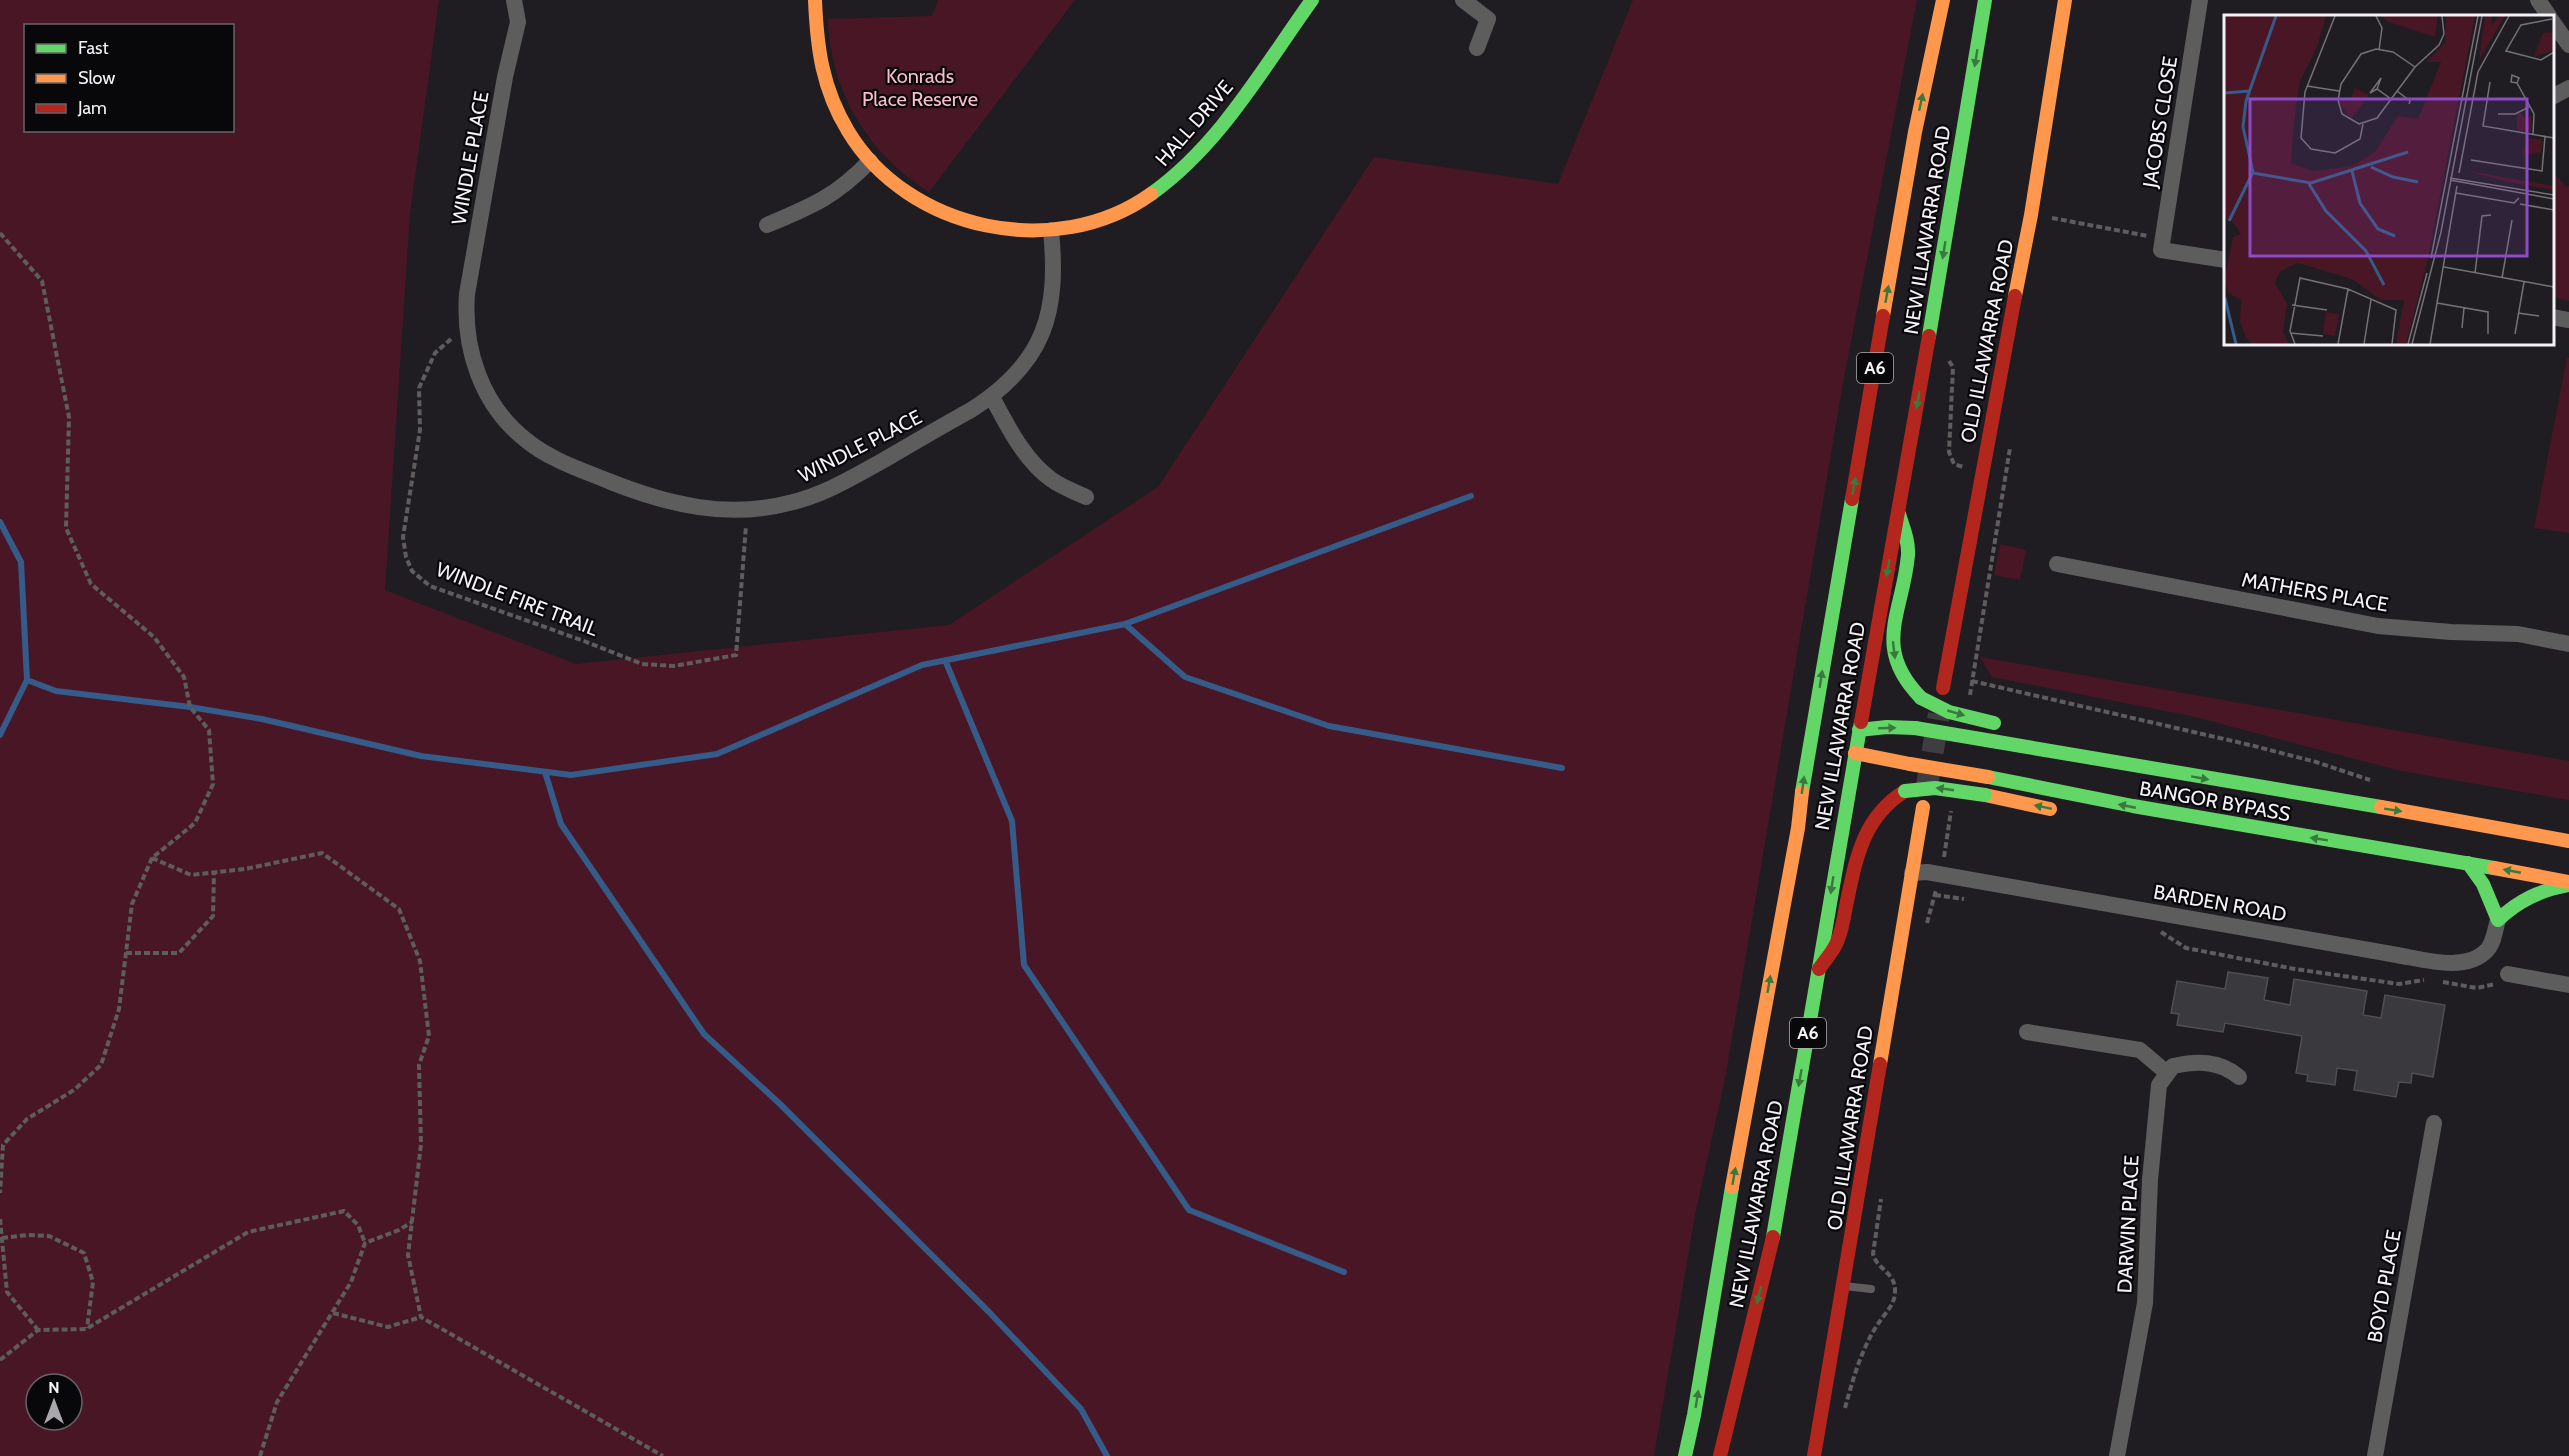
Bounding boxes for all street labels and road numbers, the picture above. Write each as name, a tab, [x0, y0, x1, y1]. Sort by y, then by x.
street label: JACOBS CLOSE	[2138, 55, 2182, 190]
street label: HALL DRIVE	[1150, 75, 1238, 171]
street label: WINDLE PLACE	[446, 89, 494, 227]
street label: NEW ILLAWARRA ROAD	[1899, 124, 1955, 336]
street label: OLD ILLAWARRA ROAD	[1955, 237, 2019, 445]
road number: A6	[1857, 353, 1893, 383]
street label: WINDLE PLACE	[794, 405, 926, 487]
street label: WINDLE FIRE TRAIL	[433, 557, 601, 641]
street label: MATHERS PLACE	[2240, 567, 2390, 617]
street label: NEW ILLAWARRA ROAD	[1810, 620, 1870, 832]
street label: BANGOR BYPASS	[2138, 776, 2293, 826]
street label: BARDEN ROAD	[2152, 879, 2288, 927]
road number: A6	[1790, 1018, 1826, 1048]
street label: OLD ILLAWARRA ROAD	[1822, 1024, 1878, 1232]
street label: NEW ILLAWARRA ROAD	[1724, 1098, 1788, 1310]
street label: DARWIN PLACE	[2112, 1154, 2144, 1294]
street label: BOYD PLACE	[2362, 1228, 2406, 1344]

